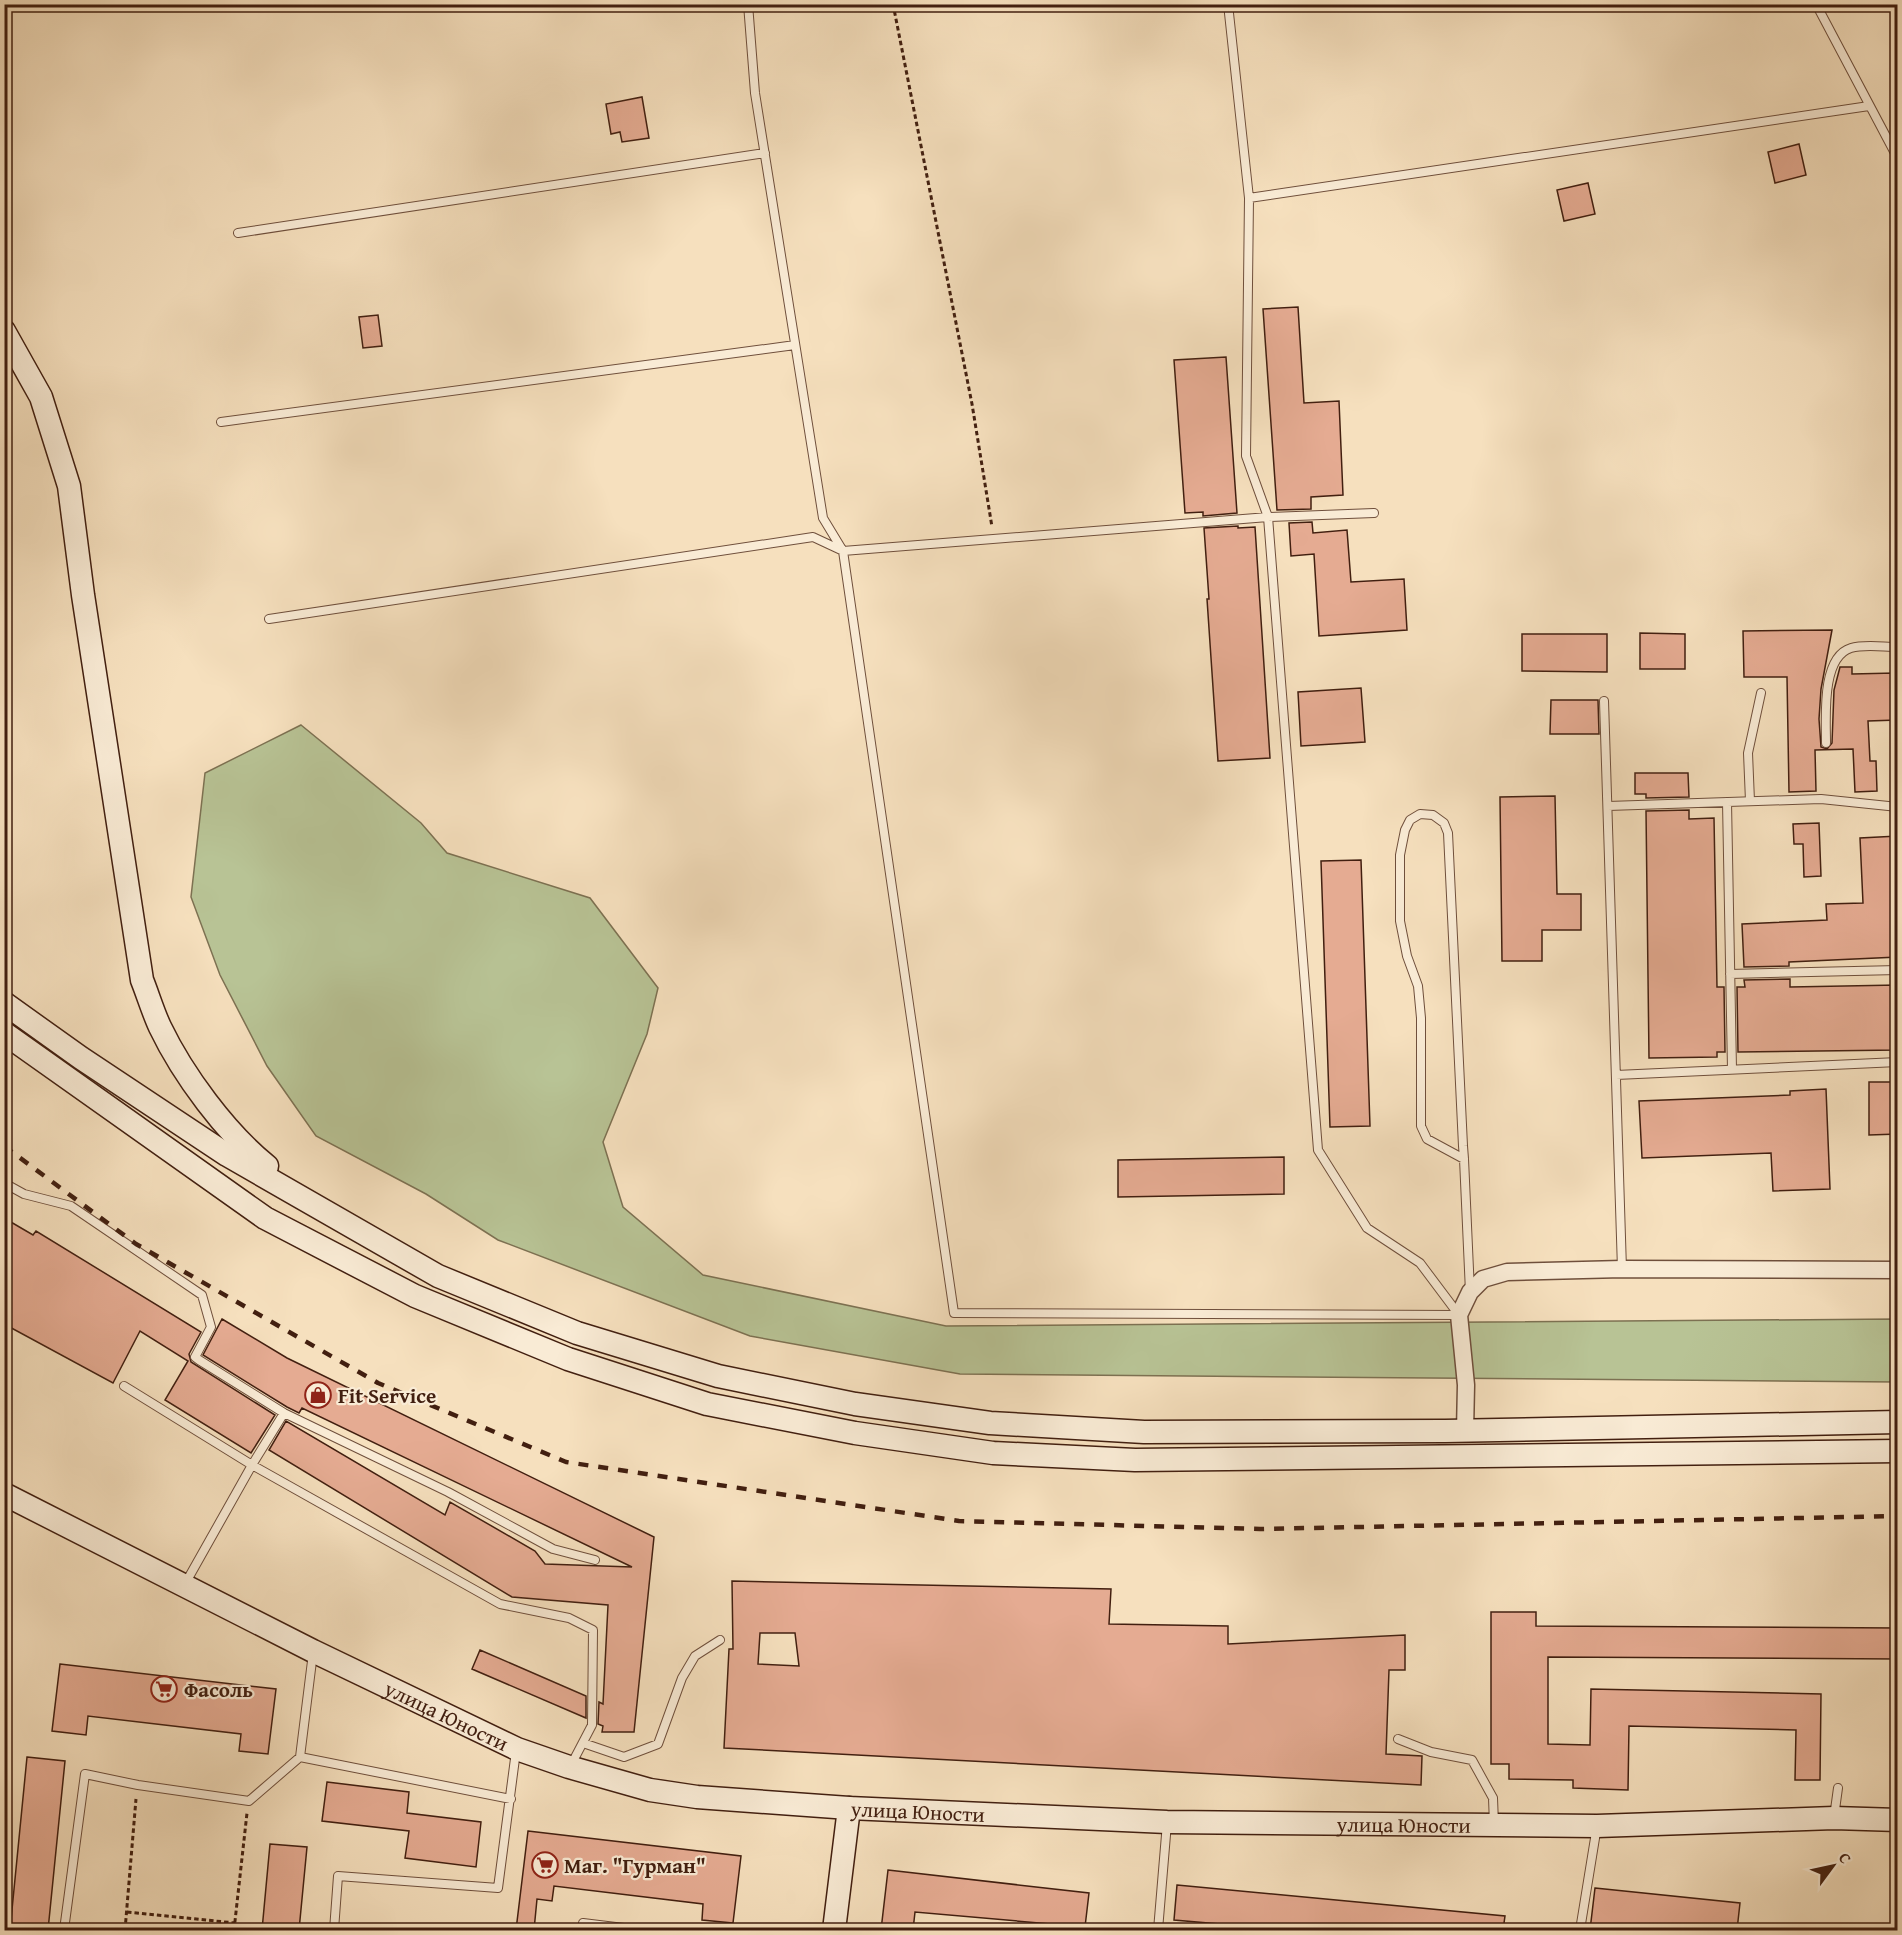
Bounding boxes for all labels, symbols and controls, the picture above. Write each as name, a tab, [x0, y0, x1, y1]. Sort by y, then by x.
shop icon: Fit Service	[303, 1380, 333, 1410]
place label: Fit Service	[338, 1380, 436, 1411]
street label: улица Юности	[379, 1672, 514, 1758]
supermarket icon: Фасоль	[149, 1674, 179, 1704]
place label: Фасоль	[184, 1674, 253, 1705]
street label: улица Юности	[849, 1793, 986, 1829]
street label: улица Юности	[1335, 1808, 1471, 1840]
north arrow	[1803, 1836, 1863, 1896]
text: С	[1833, 1848, 1858, 1868]
supermarket icon: Маг. "Гурман"	[530, 1850, 560, 1880]
place label: Маг. "Гурман"	[564, 1850, 706, 1881]

